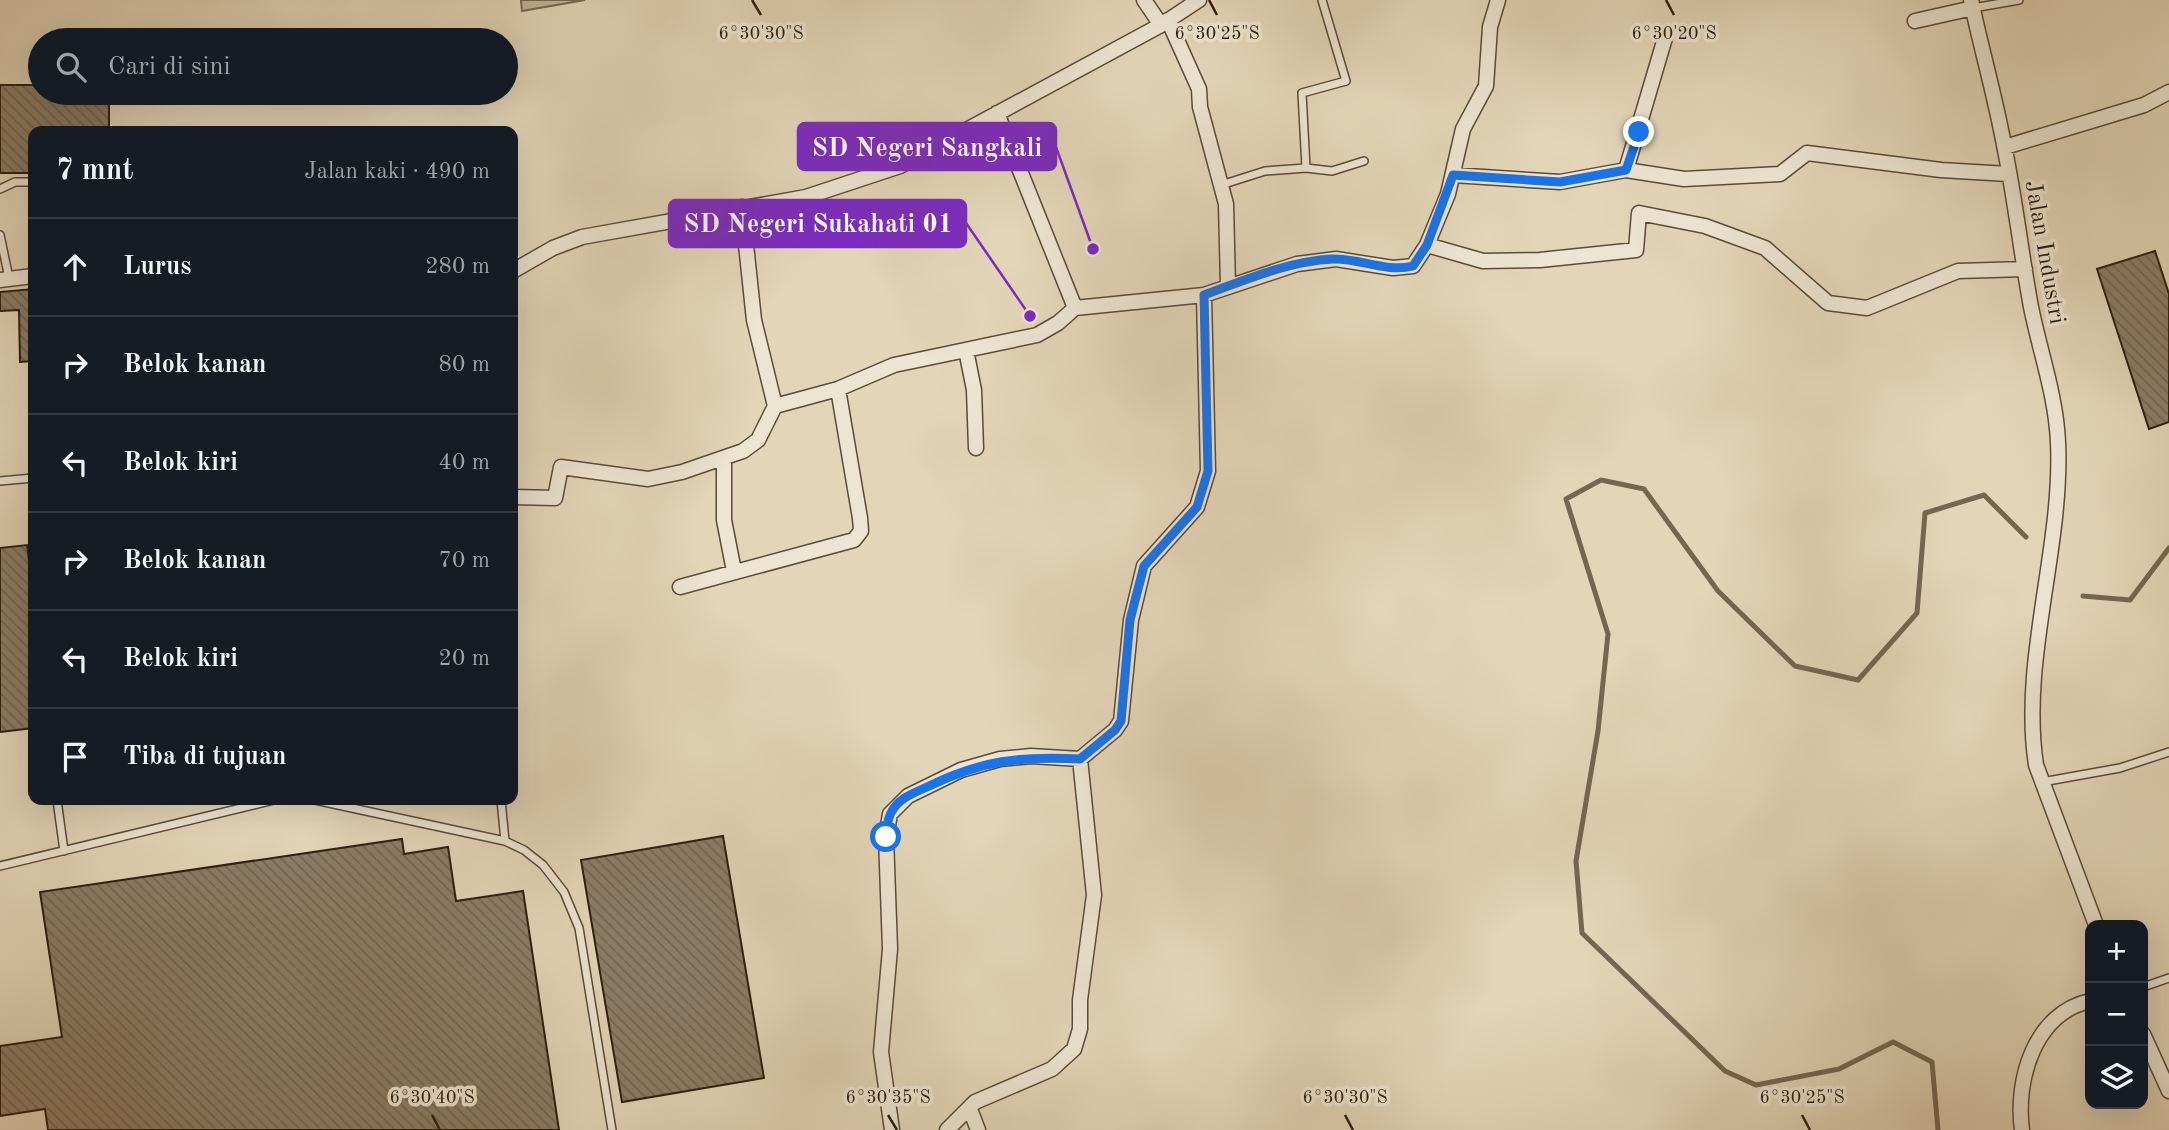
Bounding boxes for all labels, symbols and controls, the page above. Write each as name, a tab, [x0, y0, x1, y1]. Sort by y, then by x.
text: 6°30'30"S	[718, 25, 804, 43]
text: 6°30'25"S	[1174, 25, 1260, 43]
text: 6°30'20"S	[1631, 25, 1717, 43]
search box	[28, 28, 518, 105]
icon: search	[52, 48, 90, 86]
text: Cari di sini	[108, 54, 230, 80]
route end	[1623, 116, 1654, 147]
callout: SD Negeri Sangkali	[798, 123, 1056, 170]
text: SD Negeri Sangkali	[812, 136, 1042, 162]
text: 7 mnt	[56, 156, 133, 186]
text: Jalan kaki · 490 m	[304, 160, 490, 183]
street label: Jalan Industri	[2020, 179, 2069, 326]
callout: SD Negeri Sukahati 01	[669, 200, 966, 247]
text: SD Negeri Sukahati 01	[683, 212, 953, 238]
icon: ahead	[56, 248, 94, 286]
text: Lurus	[123, 254, 191, 280]
text: 280 m	[425, 255, 490, 278]
icon: right	[56, 346, 94, 384]
text: Belok kanan	[123, 352, 267, 378]
text: 80 m	[439, 353, 490, 376]
icon: left	[56, 444, 94, 482]
text: Belok kiri	[123, 450, 238, 476]
text: 40 m	[439, 451, 490, 474]
icon: right	[56, 542, 94, 580]
text: Belok kanan	[123, 548, 267, 574]
text: 70 m	[439, 549, 490, 572]
icon: left	[56, 640, 94, 678]
text: Belok kiri	[123, 646, 238, 672]
text: 20 m	[439, 647, 490, 670]
icon: arrive	[56, 738, 94, 776]
text: Tiba di tujuan	[123, 744, 287, 770]
route start	[870, 821, 901, 852]
map controls	[2085, 920, 2148, 1109]
button: +	[2085, 920, 2148, 983]
button: −	[2085, 983, 2148, 1046]
button: layers	[2085, 1046, 2148, 1109]
text: 6°30'40"S	[389, 1089, 475, 1107]
text: 6°30'35"S	[845, 1089, 931, 1107]
text: 6°30'30"S	[1302, 1089, 1388, 1107]
text: 6°30'25"S	[1759, 1089, 1845, 1107]

